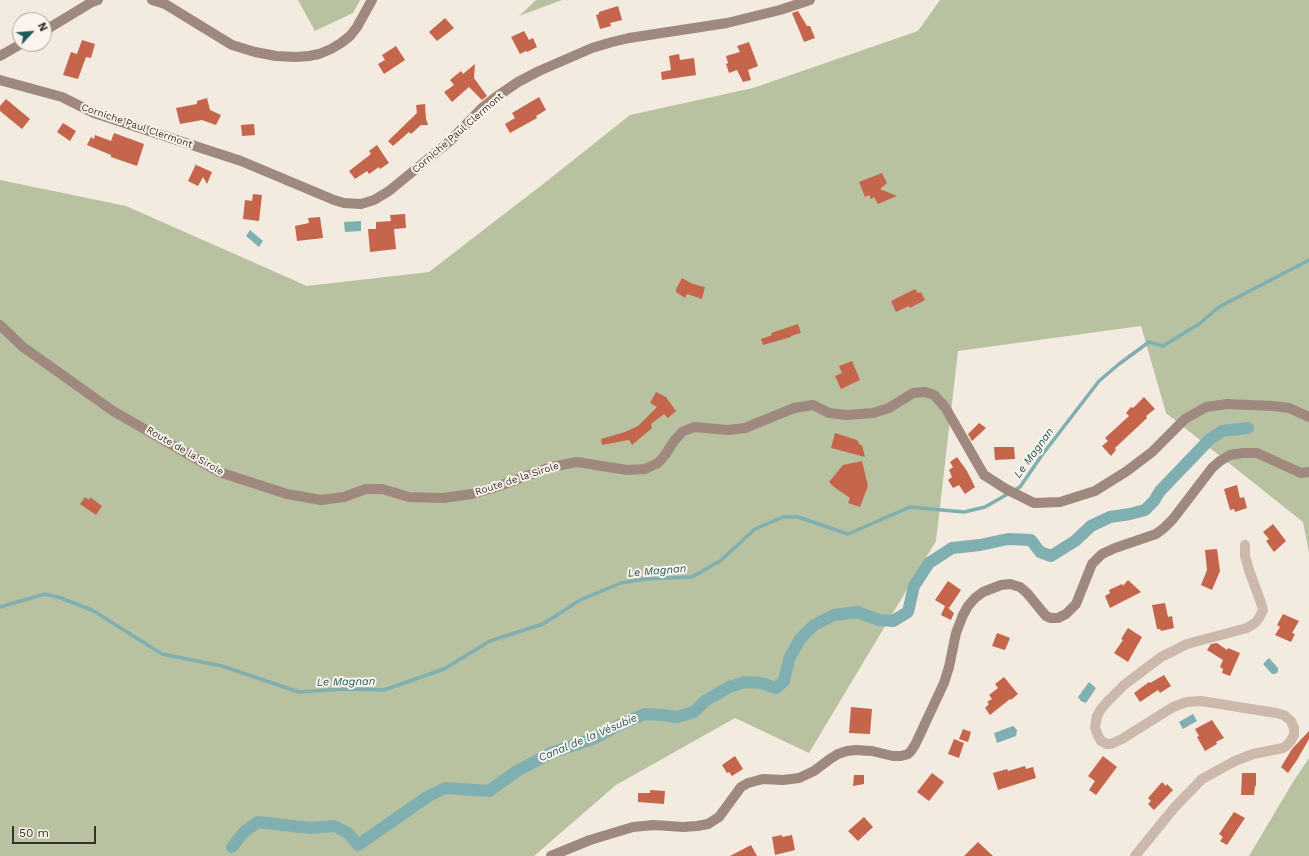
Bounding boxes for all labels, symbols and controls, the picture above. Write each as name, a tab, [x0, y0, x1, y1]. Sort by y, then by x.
north arrow	[12, 12, 52, 52]
text: N	[35, 20, 50, 33]
street label: Corniche Paul Clermont	[410, 90, 506, 176]
street label: Corniche Paul Clermont	[80, 101, 194, 151]
street label: Route de la Sirole	[144, 424, 226, 478]
water label: Le Magnan	[1011, 425, 1057, 481]
street label: Route de la Sirole	[474, 460, 560, 498]
water label: Le Magnan	[627, 562, 687, 580]
water label: Le Magnan	[317, 675, 375, 689]
water label: Canal de la Vésubie	[537, 711, 639, 765]
scale bar	[14, 818, 98, 844]
text: 50 m	[19, 826, 49, 840]

